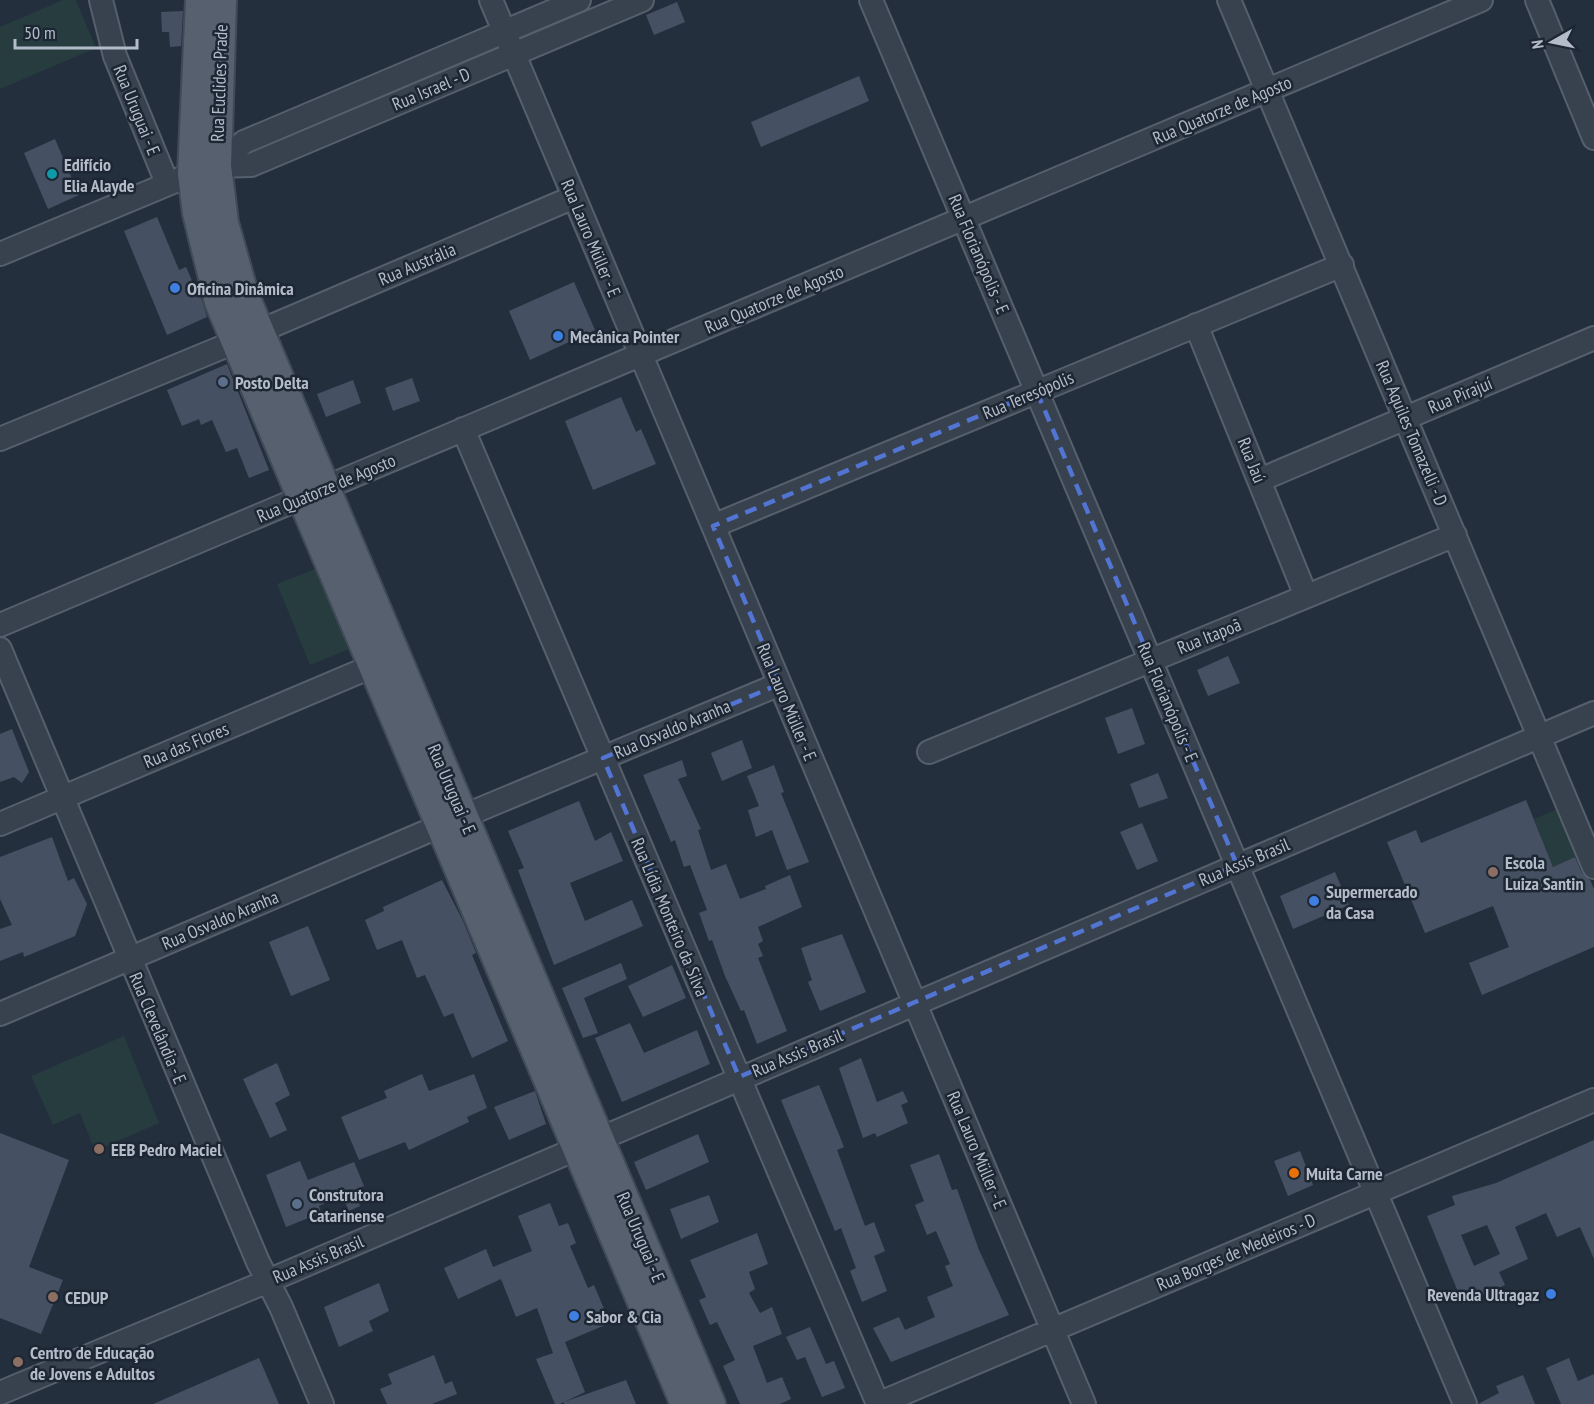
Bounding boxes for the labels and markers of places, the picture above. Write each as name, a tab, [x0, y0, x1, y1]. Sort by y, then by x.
place label: Edifício Elia Alayde	[64, 153, 135, 197]
marker: Edifício Elia Alayde	[45, 167, 59, 181]
place label: Oficina Dinâmica	[187, 277, 294, 300]
marker: Oficina Dinâmica	[168, 281, 182, 295]
place label: Mecânica Pointer	[570, 325, 680, 348]
marker: Mecânica Pointer	[551, 329, 565, 343]
place label: Posto Delta	[235, 371, 309, 394]
marker: Posto Delta	[216, 375, 230, 389]
place label: Escola Luiza Santin	[1505, 851, 1583, 895]
marker: Escola Luiza Santin	[1486, 865, 1500, 879]
place label: Supermercado da Casa	[1326, 880, 1418, 924]
marker: Supermercado da Casa	[1307, 894, 1321, 908]
place label: EEB Pedro Maciel	[111, 1138, 222, 1161]
marker: EEB Pedro Maciel	[92, 1142, 106, 1156]
place label: Muita Carne	[1306, 1162, 1383, 1185]
marker: Muita Carne	[1287, 1166, 1301, 1180]
place label: Construtora Catarinense	[309, 1183, 385, 1227]
marker: Construtora Catarinense	[290, 1197, 304, 1211]
place label: Revenda Ultragaz	[1427, 1283, 1539, 1306]
place label: CEDUP	[65, 1286, 109, 1309]
marker: Revenda Ultragaz	[1544, 1287, 1558, 1301]
marker: CEDUP	[46, 1290, 60, 1304]
place label: Sabor & Cia	[586, 1305, 662, 1328]
marker: Sabor & Cia	[567, 1309, 581, 1323]
place label: Centro de Educação de Jovens e Adultos	[30, 1341, 155, 1385]
marker: Centro de Educação de Jovens e Adultos	[11, 1355, 25, 1369]

